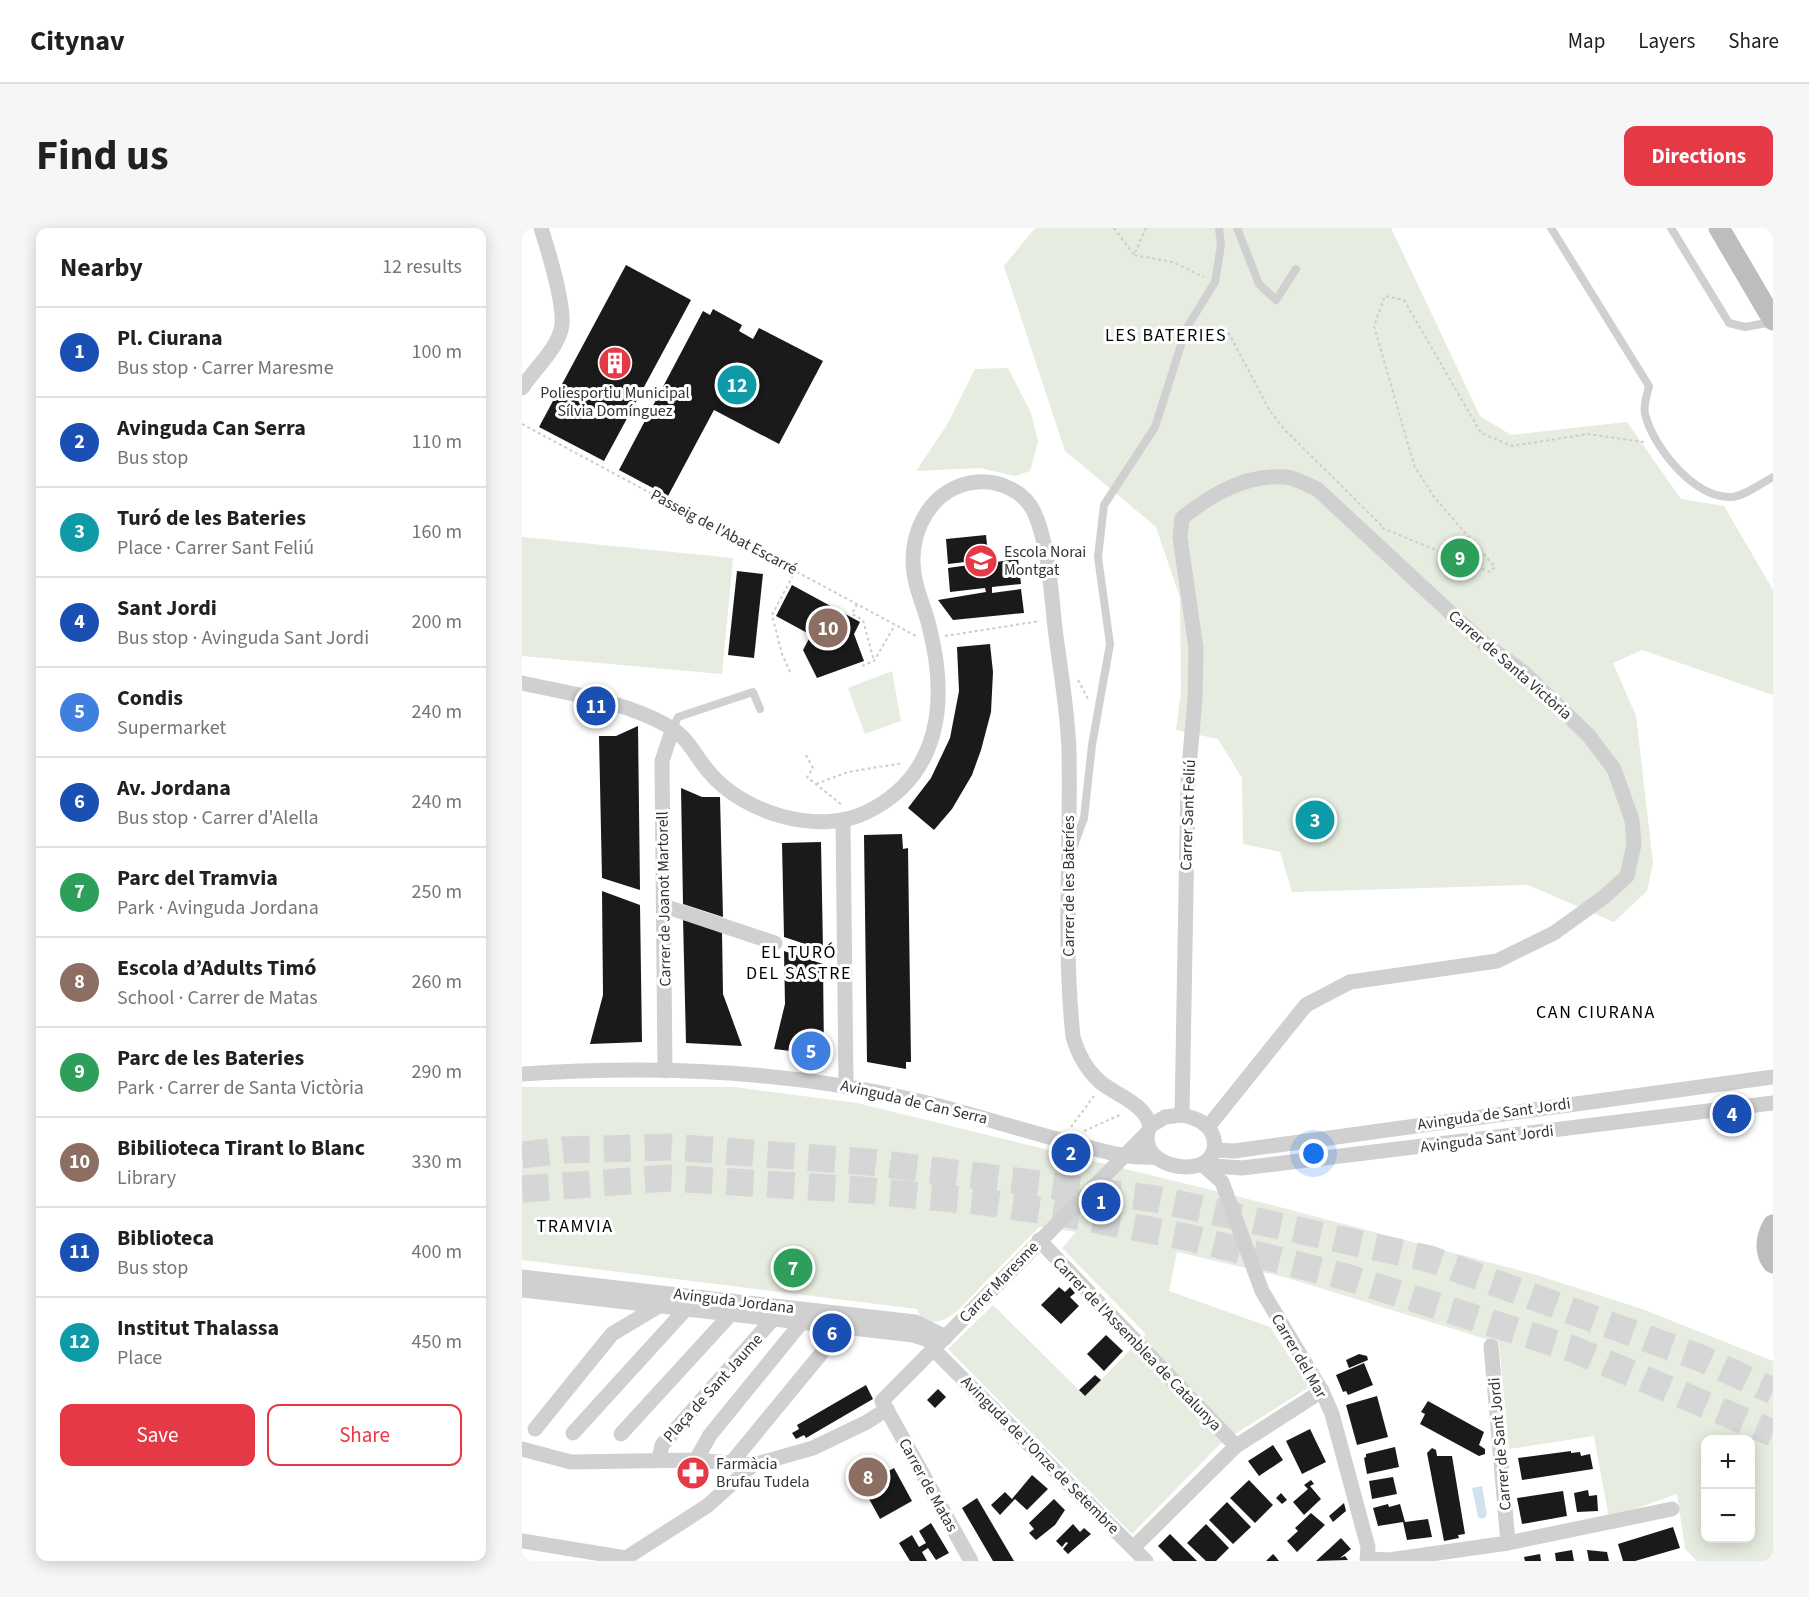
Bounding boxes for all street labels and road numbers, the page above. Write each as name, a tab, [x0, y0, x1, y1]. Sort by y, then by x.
street label: Passeig de l'Abat Escarré	[647, 484, 801, 580]
street label: Carrer de Santa Victòria	[1443, 605, 1577, 725]
street label: Carrer Sant Feliú	[1175, 759, 1201, 871]
street label: Carrer de Joanot Martorell	[651, 811, 677, 987]
street label: Carrer de les Bateríes	[1058, 815, 1080, 957]
street label: Avinguda de Can Serra	[838, 1074, 990, 1130]
street label: Avinguda de Sant Jordi	[1416, 1092, 1572, 1136]
street label: Avinguda Sant Jordi	[1419, 1120, 1555, 1158]
street label: Carrer Maresme	[954, 1236, 1044, 1328]
street label: Carrer de l'Assemblea de Catalunya	[1048, 1252, 1226, 1436]
street label: Avinguda Jordana	[673, 1283, 795, 1319]
street label: Carrer del Mar	[1266, 1310, 1332, 1403]
street label: Plaça de Sant Jaume	[658, 1329, 768, 1447]
street label: Avinguda de l'Onze de Setembre	[956, 1371, 1124, 1539]
street label: Carrer de Sant Jordi	[1483, 1377, 1517, 1511]
street label: Carrer de Matas	[893, 1434, 963, 1536]

